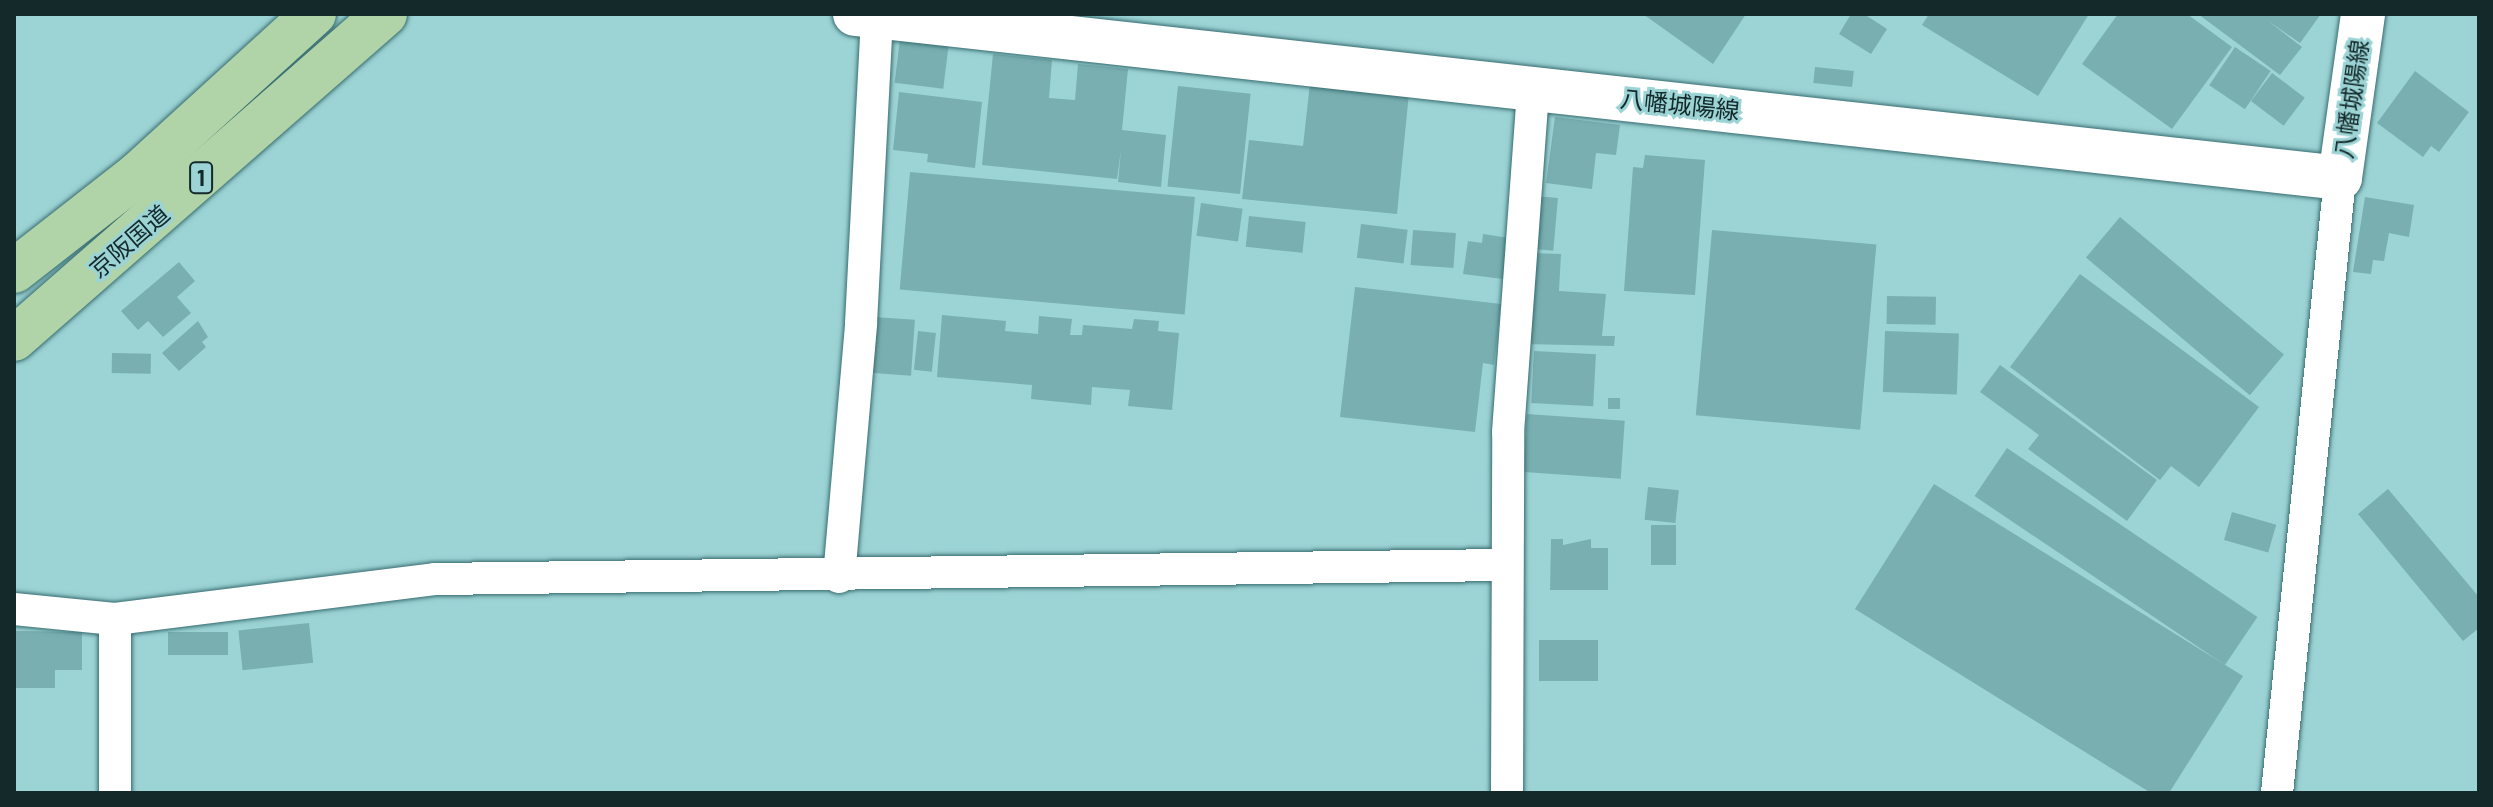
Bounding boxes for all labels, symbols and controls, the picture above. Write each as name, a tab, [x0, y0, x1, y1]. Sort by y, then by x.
street label: 八幡城陽線	[2328, 38, 2374, 160]
street label: 八幡城陽線	[1619, 83, 1741, 125]
road number: 1	[189, 160, 213, 196]
street label: 京阪国道	[83, 199, 175, 283]

